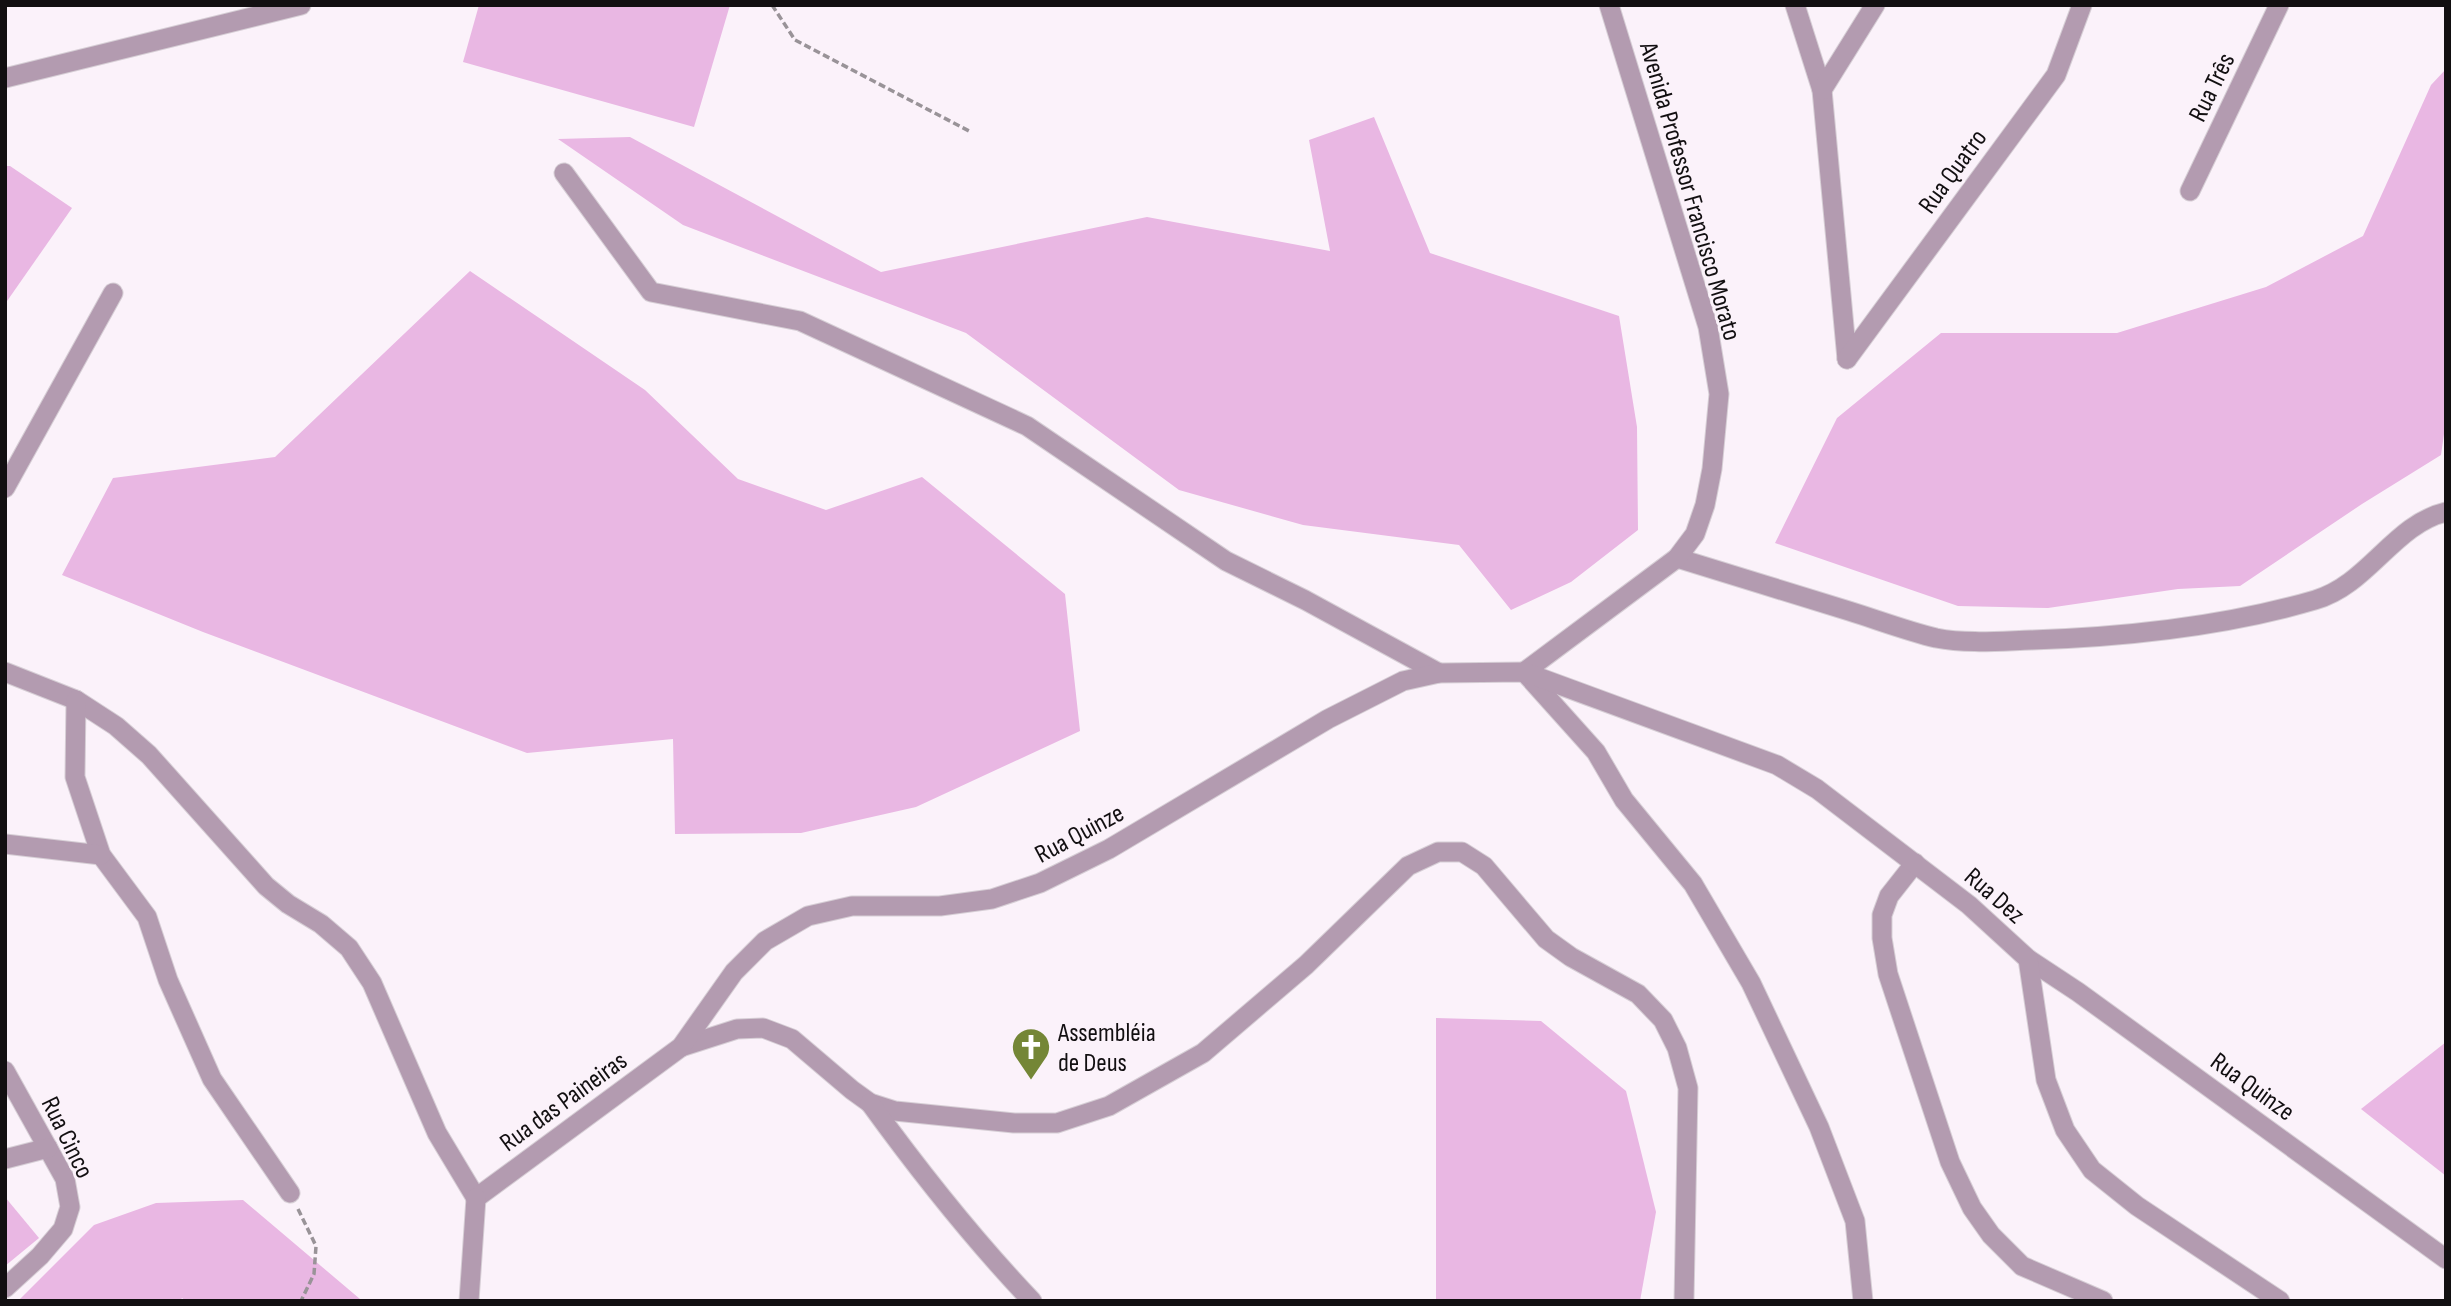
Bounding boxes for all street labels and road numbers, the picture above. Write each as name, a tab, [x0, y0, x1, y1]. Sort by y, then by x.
street label: Avenida Professor Francisco Morato	[1632, 38, 1747, 344]
street label: Rua Três	[2183, 48, 2242, 127]
street label: Rua Quatro	[1912, 124, 1994, 220]
street label: Rua Quinze	[1030, 798, 1129, 871]
street label: Rua Dez	[1958, 862, 2030, 931]
street label: Rua das Paineiras	[494, 1046, 634, 1159]
street label: Rua Quinze	[2204, 1046, 2300, 1128]
street label: Rua Cinco	[34, 1092, 100, 1183]

